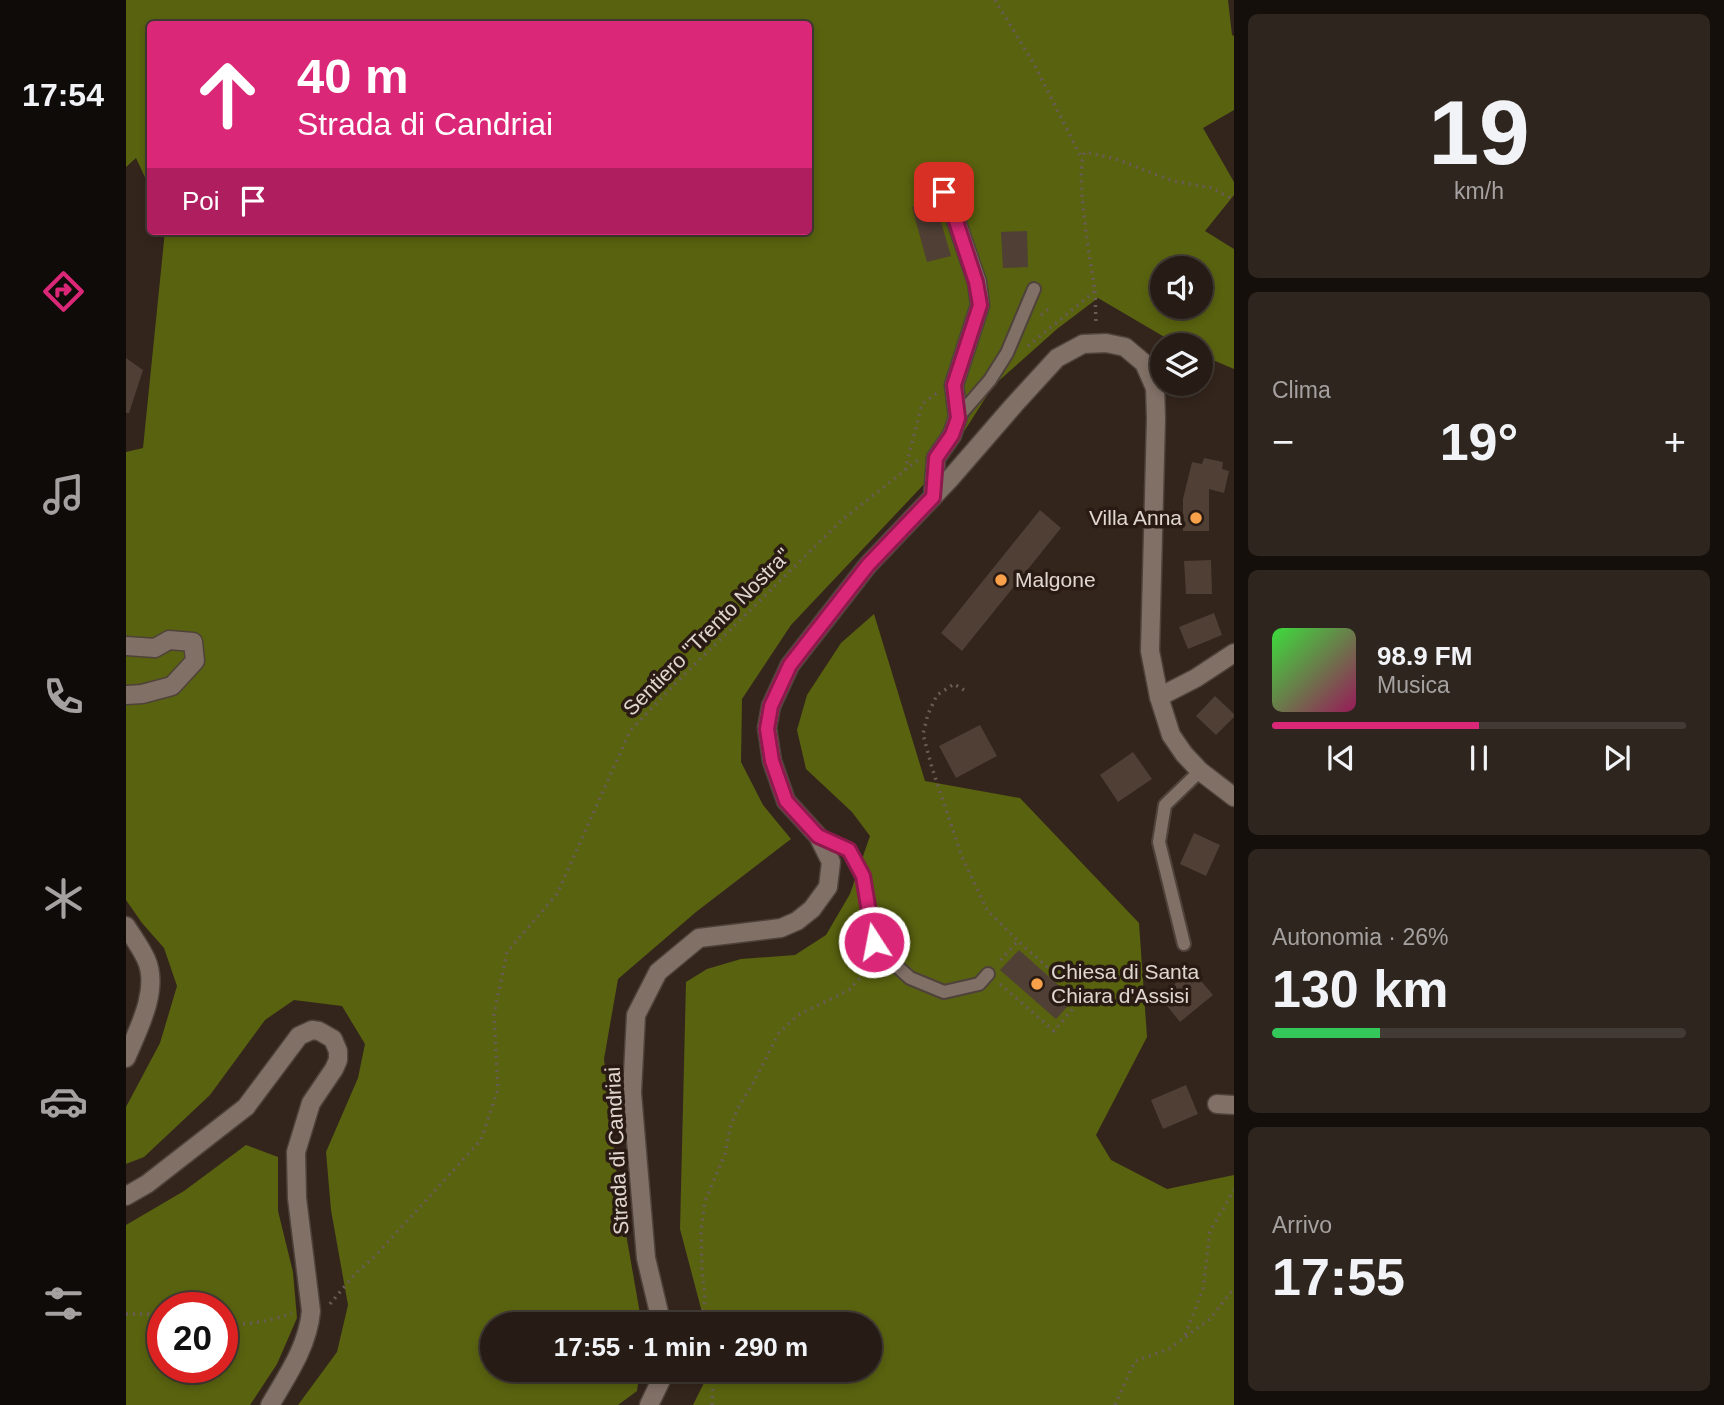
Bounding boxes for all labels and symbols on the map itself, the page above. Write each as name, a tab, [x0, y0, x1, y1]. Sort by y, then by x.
pin	[914, 162, 974, 222]
place label: Villa Anna	[1089, 506, 1182, 529]
marker: Villa Anna	[1188, 510, 1204, 526]
street label: Sentiero "Trento Nostra"	[618, 543, 795, 720]
place label: Malgone	[1015, 568, 1096, 591]
marker: Malgone	[993, 572, 1009, 588]
position arrow	[837, 905, 911, 979]
place label: Chiesa di Santa Chiara d'Assisi	[1051, 960, 1200, 1007]
marker: Chiesa di Santa Chiara d'Assisi	[1029, 976, 1045, 992]
street label: Strada di Candriai	[601, 1066, 632, 1236]
speed limit sign: 20	[147, 1292, 238, 1383]

